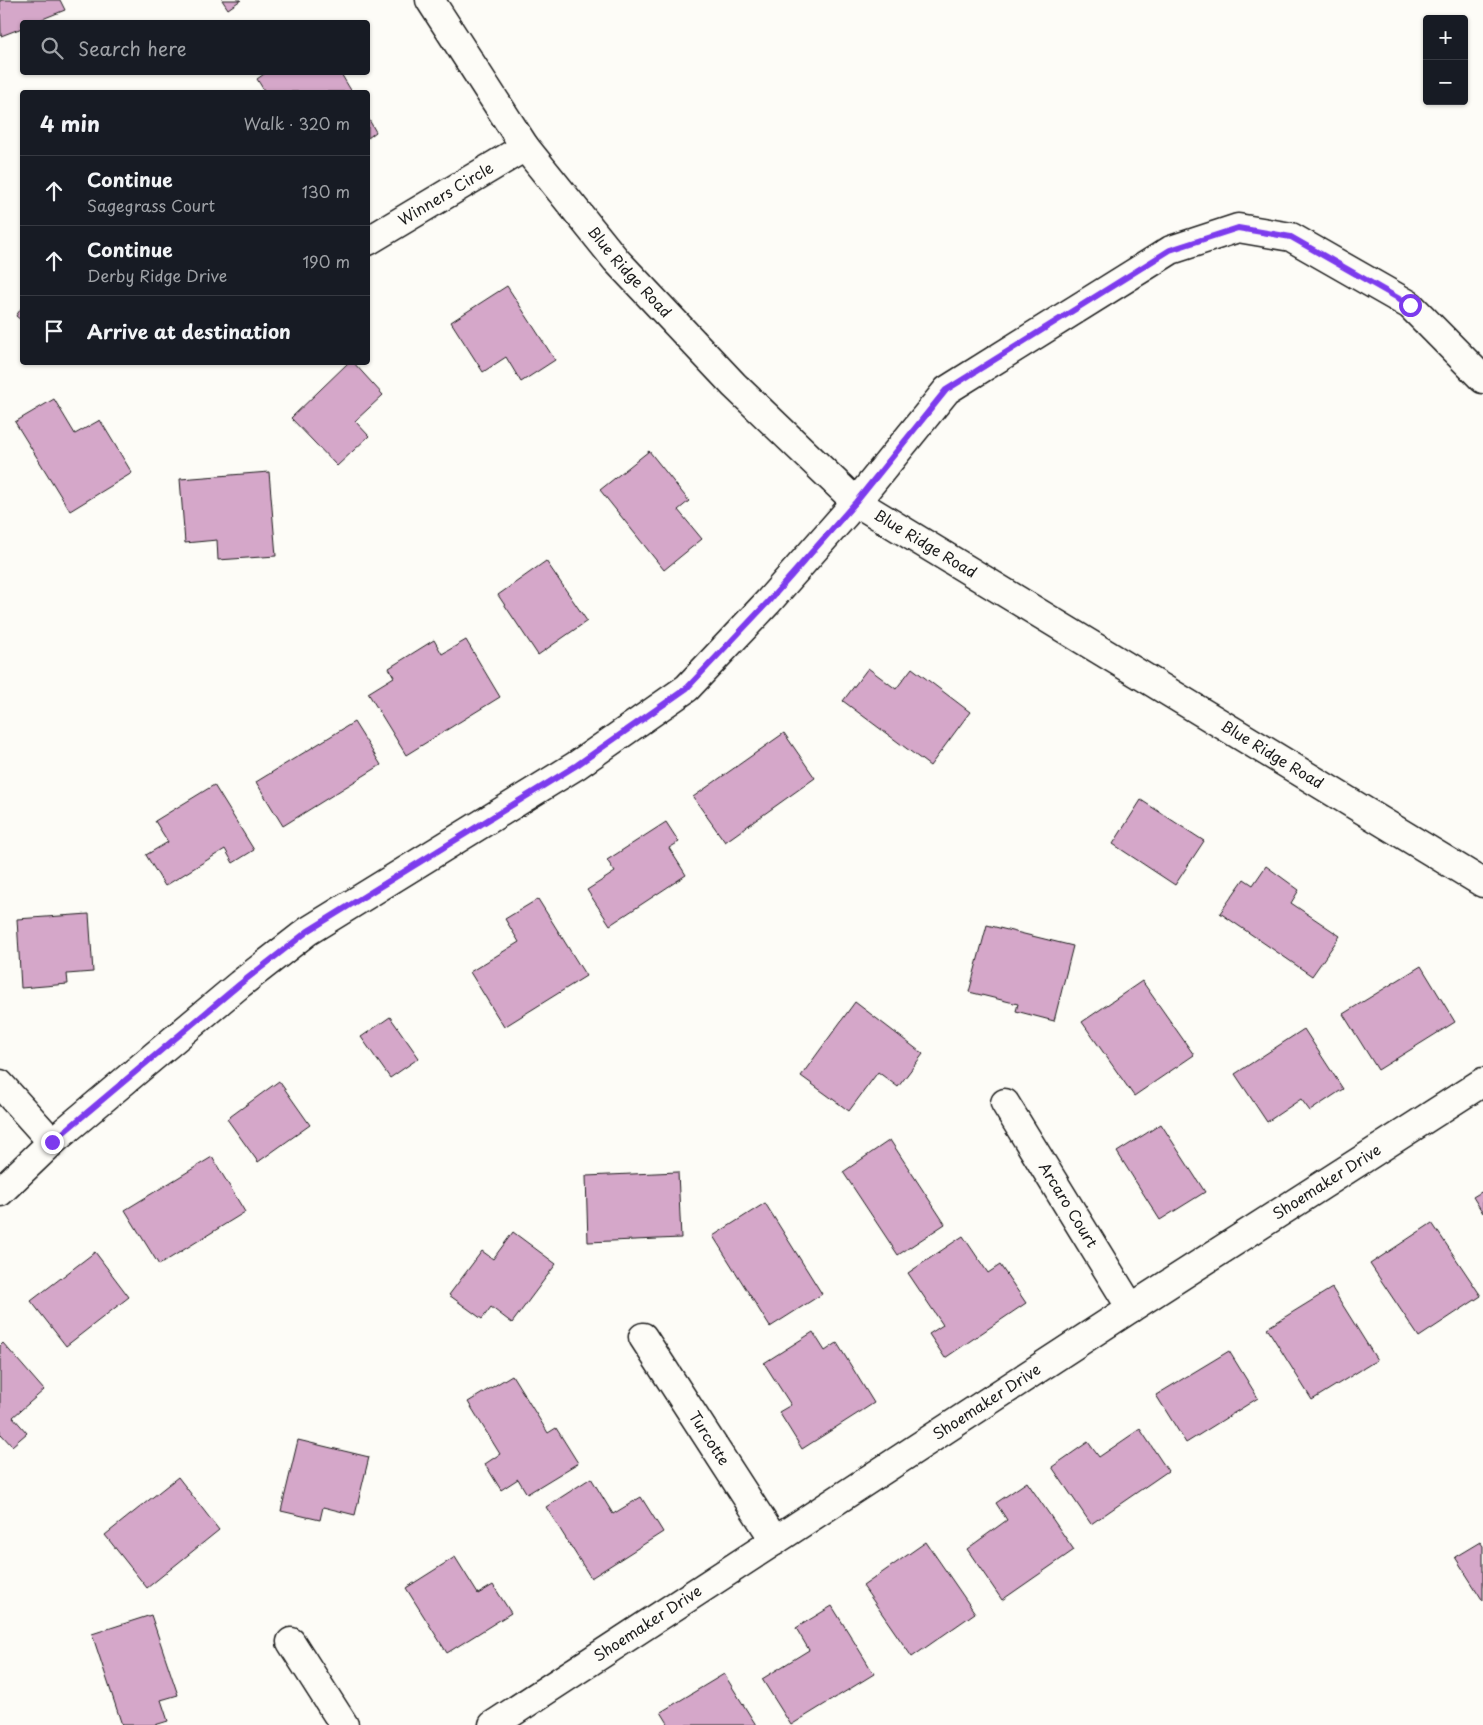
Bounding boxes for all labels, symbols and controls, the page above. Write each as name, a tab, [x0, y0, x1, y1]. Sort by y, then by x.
map controls	[1423, 15, 1468, 105]
button: +	[1423, 15, 1468, 60]
search box	[20, 20, 370, 75]
icon: search	[38, 34, 66, 62]
text: Search here	[78, 34, 187, 62]
button: −	[1423, 60, 1468, 105]
text: 4 min	[40, 107, 100, 139]
text: Walk · 320 m	[244, 111, 350, 135]
street label: Winners Circle	[393, 156, 497, 230]
text: Continue	[87, 165, 173, 193]
icon: ahead	[40, 177, 68, 205]
text: 130 m	[302, 179, 350, 203]
text: Sagegrass Court	[87, 193, 215, 217]
street label: Blue Ridge Road	[583, 220, 678, 322]
text: Continue	[87, 235, 173, 263]
icon: ahead	[40, 247, 68, 275]
text: 190 m	[302, 249, 350, 273]
text: Derby Ridge Drive	[87, 263, 227, 287]
route start	[1399, 294, 1422, 317]
icon: arrive	[40, 317, 68, 345]
text: Arrive at destination	[87, 317, 291, 345]
street label: Blue Ridge Road	[870, 503, 982, 583]
street label: Blue Ridge Road	[1217, 714, 1329, 794]
route end	[41, 1131, 64, 1154]
street label: Shoemaker Drive	[1267, 1137, 1385, 1224]
street label: Arcaro Court	[1034, 1157, 1104, 1252]
street label: Shoemaker Drive	[927, 1357, 1045, 1445]
street label: Turcotte	[684, 1406, 736, 1470]
street label: Shoemaker Drive	[588, 1579, 706, 1666]

